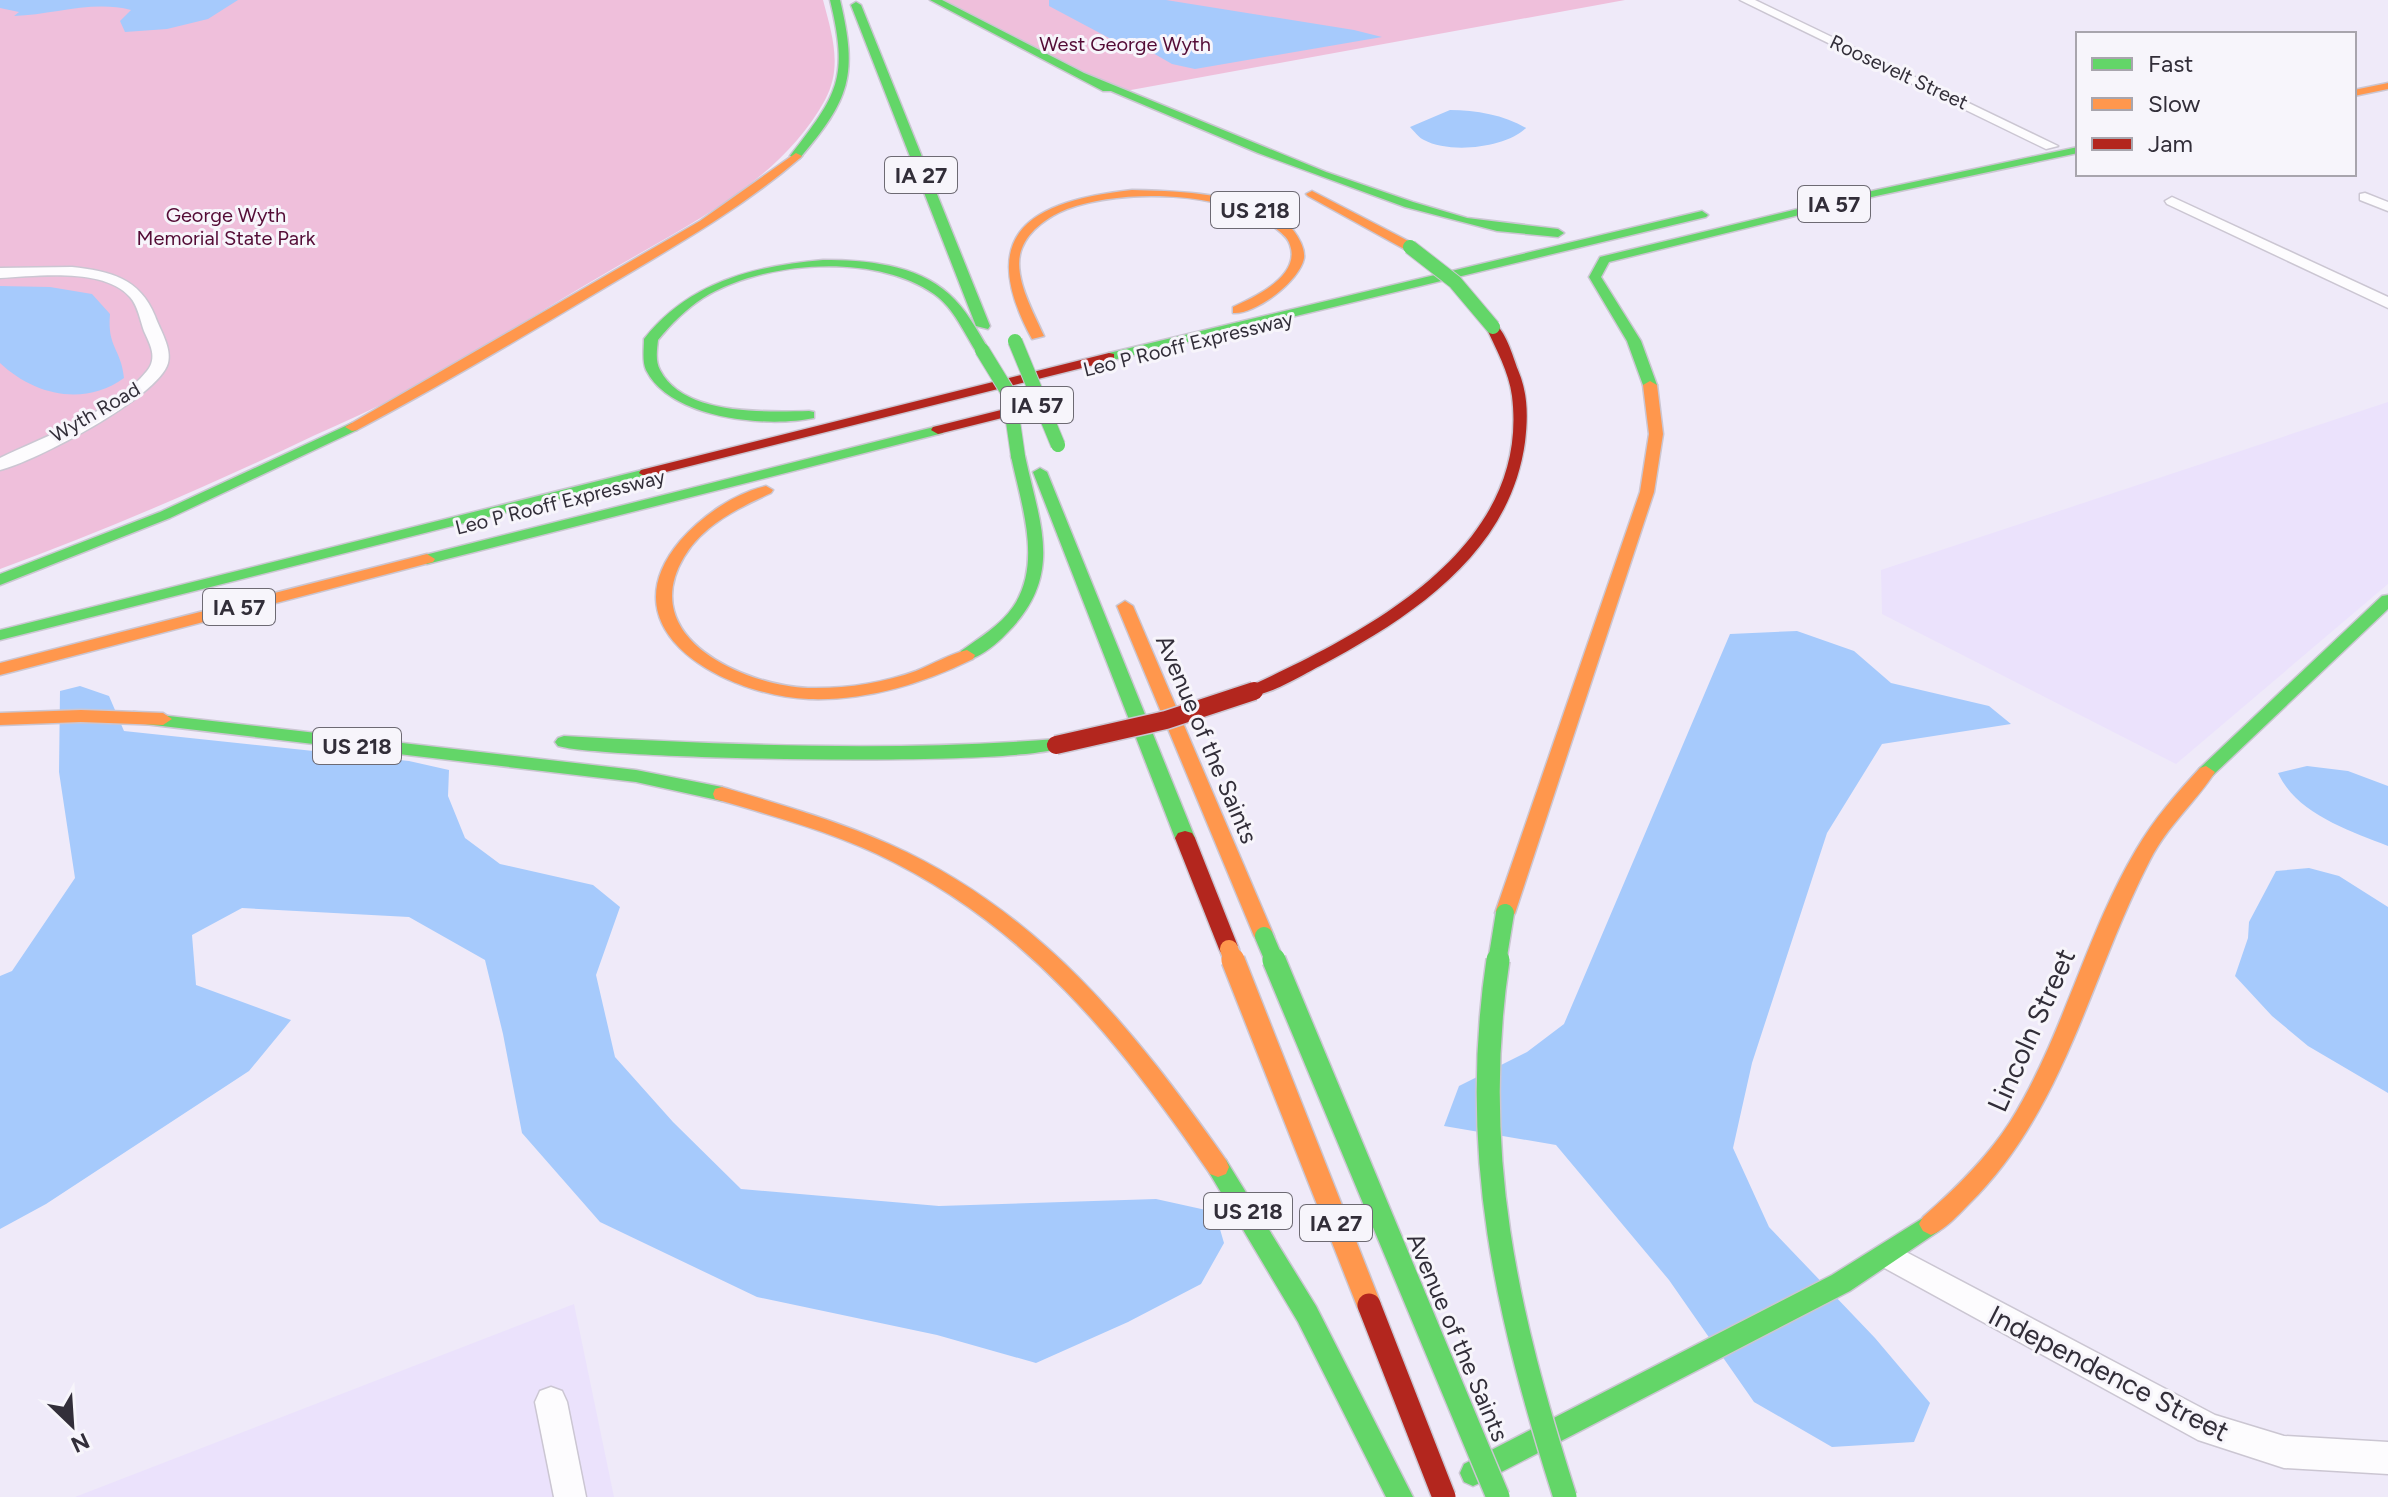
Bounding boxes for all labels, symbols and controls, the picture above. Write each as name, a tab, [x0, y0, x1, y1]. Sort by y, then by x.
street label: Roosevelt Street	[1826, 29, 1972, 115]
park label: West George Wyth	[1039, 32, 1211, 56]
legend	[2076, 32, 2356, 176]
text: Fast	[2148, 49, 2193, 78]
text: Slow	[2148, 89, 2201, 118]
text: Jam	[2148, 129, 2193, 158]
road number: IA 27	[885, 157, 957, 193]
road number: IA 57	[1798, 186, 1870, 222]
road number: US 218	[1211, 192, 1299, 228]
park label: George Wyth Memorial State Park	[137, 203, 316, 250]
street label: Leo P Rooff Expressway	[1081, 306, 1296, 382]
street label: Wyth Road	[46, 377, 144, 447]
road number: IA 57	[1001, 387, 1073, 423]
street label: Leo P Rooff Expressway	[453, 464, 668, 540]
road number: IA 57	[203, 589, 275, 625]
street label: Avenue of the Saints	[1150, 630, 1264, 848]
road number: US 218	[313, 728, 401, 764]
street label: Lincoln Street	[1980, 943, 2082, 1117]
road number: US 218	[1204, 1193, 1292, 1229]
road number: IA 27	[1300, 1205, 1372, 1241]
street label: Avenue of the Saints	[1401, 1228, 1515, 1446]
street label: Independence Street	[1983, 1298, 2235, 1448]
north arrow	[32, 1385, 112, 1465]
text: N	[67, 1427, 94, 1459]

